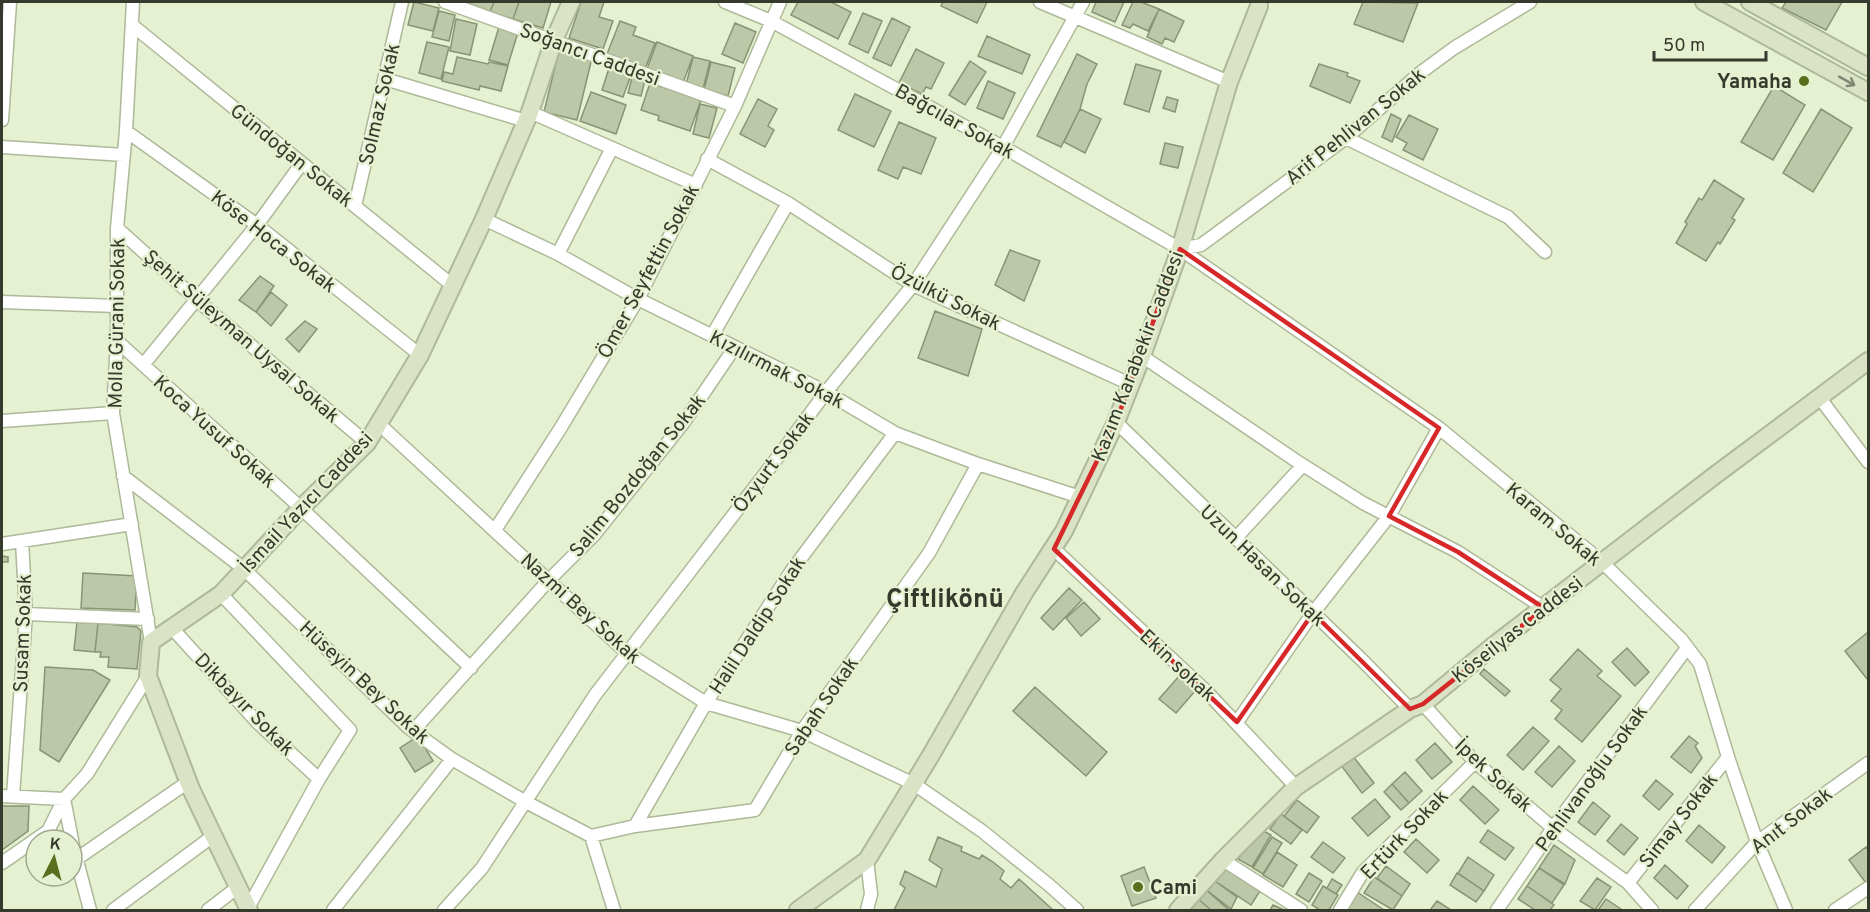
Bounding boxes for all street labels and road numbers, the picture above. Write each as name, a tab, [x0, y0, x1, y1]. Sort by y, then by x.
street label: Soğancı Caddesi	[515, 18, 663, 93]
street label: Solmaz Sokak	[354, 41, 408, 168]
street label: Arif Pehlivan Sokak	[1281, 63, 1432, 192]
street label: Bağcılar Sokak	[889, 79, 1019, 166]
street label: Gündoğan Sokak	[224, 99, 358, 214]
street label: Ömer Seyfettin Sokak	[592, 180, 707, 364]
street label: Köse Hoca Sokak	[205, 185, 341, 300]
street label: Molla Gürani Sokak	[104, 237, 132, 409]
street label: Şehit Süleyman Uysal Sokak	[137, 245, 344, 430]
street label: Kazım Karabekir Caddesi	[1087, 248, 1191, 466]
street label: Özülkü Sokak	[885, 259, 1005, 338]
street label: Kızılırmak Sokak	[704, 325, 848, 416]
street label: Koca Yusuf Sokak	[147, 370, 281, 495]
street label: Salim Bozdoğan Sokak	[564, 389, 713, 563]
street label: Özyurt Sokak	[727, 407, 821, 519]
street label: İsmail Yazıcı Caddesi	[234, 426, 380, 580]
street label: Karam Sokak	[1499, 478, 1606, 573]
street label: Uzun Hasan Sokak	[1193, 500, 1330, 633]
street label: Nazmi Bey Sokak	[514, 548, 646, 671]
street label: Halil Daldip Sokak	[704, 552, 813, 700]
street label: Köseilyas Caddesi	[1447, 571, 1589, 690]
street label: Susam Sokak	[9, 573, 39, 693]
street label: Hüseyin Bey Sokak	[293, 616, 434, 751]
street label: Ekin sokak	[1133, 624, 1220, 708]
street label: Dikbayır Sokak	[188, 648, 299, 763]
street label: Sabah Sokak	[780, 652, 865, 762]
street label: Pehlivanoğlu Sokak	[1531, 701, 1655, 858]
street label: İpek Sokak	[1448, 733, 1538, 819]
street label: Simay Sokak	[1634, 768, 1725, 874]
street label: Anıt Sokak	[1746, 782, 1839, 861]
street label: Ertürk Sokak	[1356, 785, 1455, 886]

